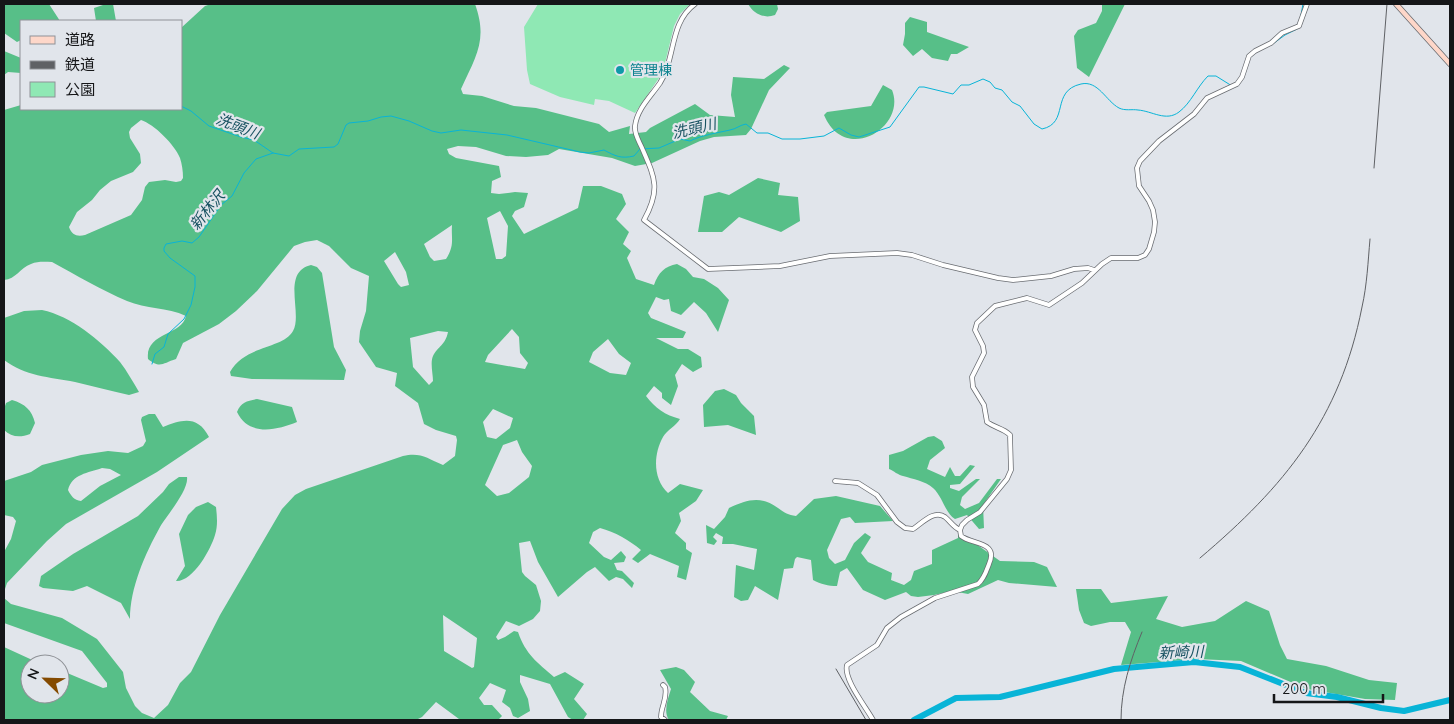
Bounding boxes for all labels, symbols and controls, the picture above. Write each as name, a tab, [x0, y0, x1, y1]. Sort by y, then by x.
legend	[20, 20, 182, 110]
text: 道路	[65, 30, 95, 49]
text: 鉄道	[65, 55, 95, 74]
place label: 管理棟	[630, 61, 672, 79]
marker: 管理棟	[614, 64, 626, 76]
text: 公園	[65, 80, 95, 99]
water label: 洗頭川	[214, 109, 264, 144]
water label: 洗頭川	[670, 113, 720, 142]
water label: 新林沢	[185, 185, 230, 233]
water label: 新崎川	[1158, 642, 1206, 662]
north arrow	[20, 654, 70, 704]
text: N	[23, 666, 43, 682]
scale bar	[1274, 672, 1383, 704]
text: 200 m	[1282, 679, 1326, 698]

